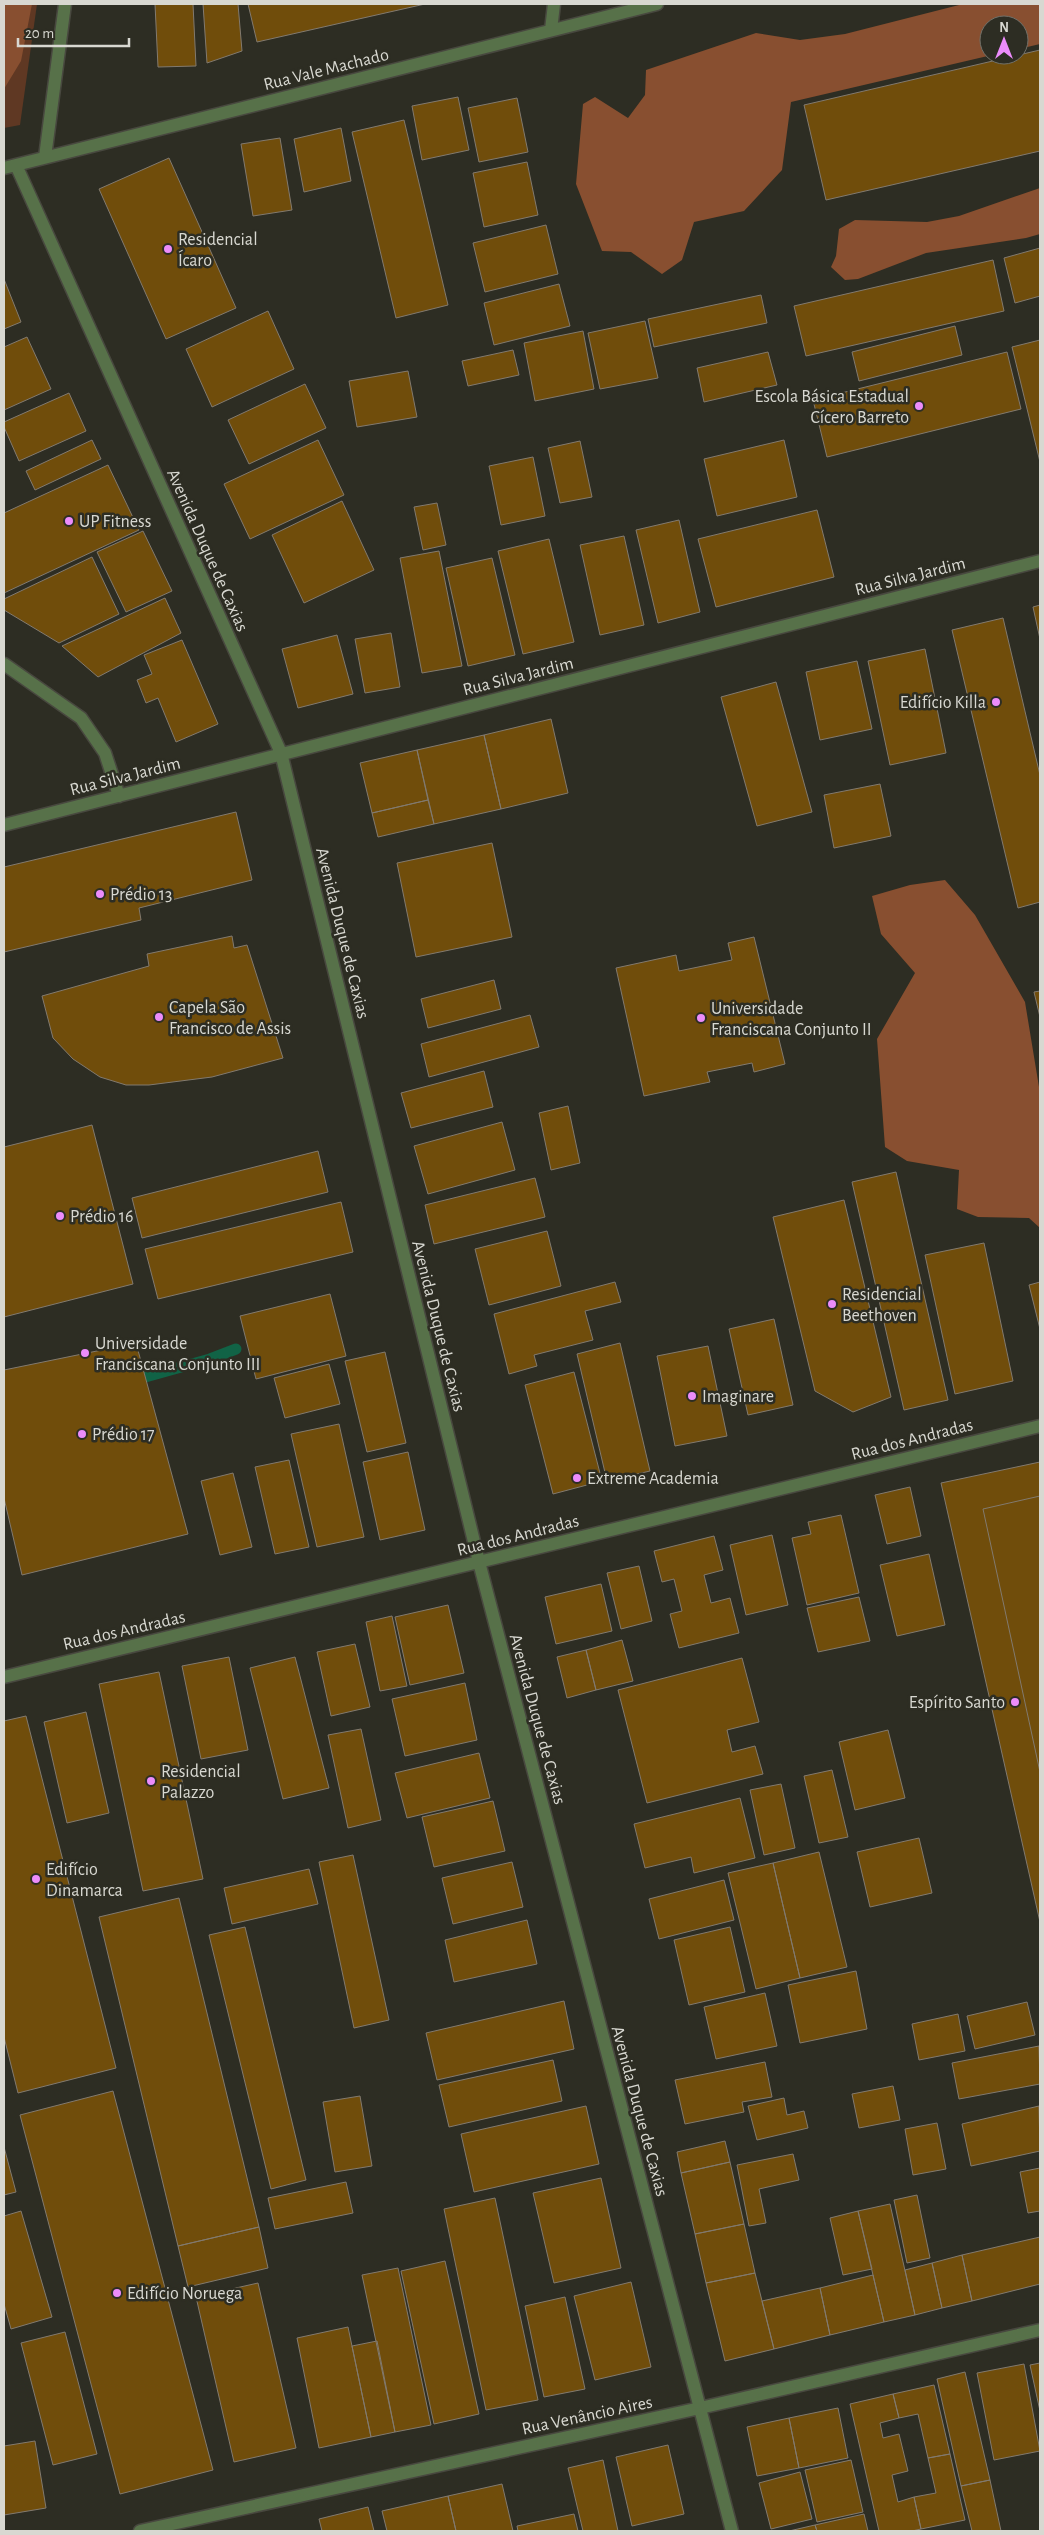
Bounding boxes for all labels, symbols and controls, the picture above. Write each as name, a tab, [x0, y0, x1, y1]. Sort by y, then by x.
scale bar	[18, 15, 129, 47]
north arrow	[979, 15, 1029, 65]
text: N	[999, 21, 1009, 35]
text: 20 m	[25, 26, 54, 41]
street label: Rua Vale Machado	[262, 46, 391, 94]
place label: Residencial Ícaro	[178, 231, 258, 270]
marker: Residencial Ícaro	[162, 243, 174, 255]
place label: Escola Básica Estadual Cícero Barreto	[754, 388, 909, 427]
marker: Escola Básica Estadual Cícero Barreto	[913, 400, 925, 412]
street label: Avenida Duque de Caxias	[163, 466, 251, 634]
place label: UP Fitness	[79, 513, 151, 531]
marker: UP Fitness	[63, 515, 75, 527]
street label: Rua Silva Jardim	[853, 555, 967, 599]
street label: Rua Silva Jardim	[461, 655, 575, 699]
place label: Edifício Killa	[900, 694, 986, 712]
marker: Edifício Killa	[990, 696, 1002, 708]
street label: Rua Silva Jardim	[68, 755, 182, 799]
street label: Avenida Duque de Caxias	[312, 846, 372, 1021]
place label: Prédio 13	[110, 886, 172, 904]
marker: Prédio 13	[94, 888, 106, 900]
place label: Capela São Francisco de Assis	[169, 999, 291, 1038]
place label: Universidade Franciscana Conjunto II	[711, 1000, 872, 1039]
marker: Capela São Francisco de Assis	[153, 1011, 165, 1023]
marker: Universidade Franciscana Conjunto II	[695, 1012, 707, 1024]
place label: Prédio 16	[70, 1208, 133, 1226]
marker: Prédio 16	[54, 1210, 66, 1222]
street label: Avenida Duque de Caxias	[408, 1239, 468, 1414]
place label: Residencial Beethoven	[842, 1286, 922, 1325]
marker: Residencial Beethoven	[826, 1298, 838, 1310]
place label: Universidade Franciscana Conjunto III	[95, 1335, 260, 1374]
marker: Universidade Franciscana Conjunto III	[79, 1347, 91, 1359]
place label: Imaginare	[702, 1388, 774, 1406]
marker: Imaginare	[686, 1390, 698, 1402]
street label: Rua dos Andradas	[849, 1416, 975, 1464]
place label: Prédio 17	[92, 1426, 154, 1444]
marker: Prédio 17	[76, 1428, 88, 1440]
place label: Extreme Academia	[587, 1470, 719, 1488]
marker: Extreme Academia	[571, 1472, 583, 1484]
street label: Rua dos Andradas	[455, 1512, 581, 1560]
street label: Rua dos Andradas	[61, 1608, 187, 1654]
street label: Avenida Duque de Caxias	[506, 1632, 568, 1806]
place label: Espírito Santo	[909, 1694, 1005, 1712]
marker: Espírito Santo	[1009, 1696, 1021, 1708]
place label: Residencial Palazzo	[161, 1763, 241, 1802]
marker: Residencial Palazzo	[145, 1775, 157, 1787]
place label: Edifício Dinamarca	[46, 1861, 123, 1900]
marker: Edifício Dinamarca	[30, 1873, 42, 1885]
street label: Avenida Duque de Caxias	[608, 2024, 670, 2198]
place label: Edifício Noruega	[127, 2285, 242, 2303]
marker: Edifício Noruega	[111, 2287, 123, 2299]
street label: Rua Venâncio Aires	[520, 2393, 654, 2439]

